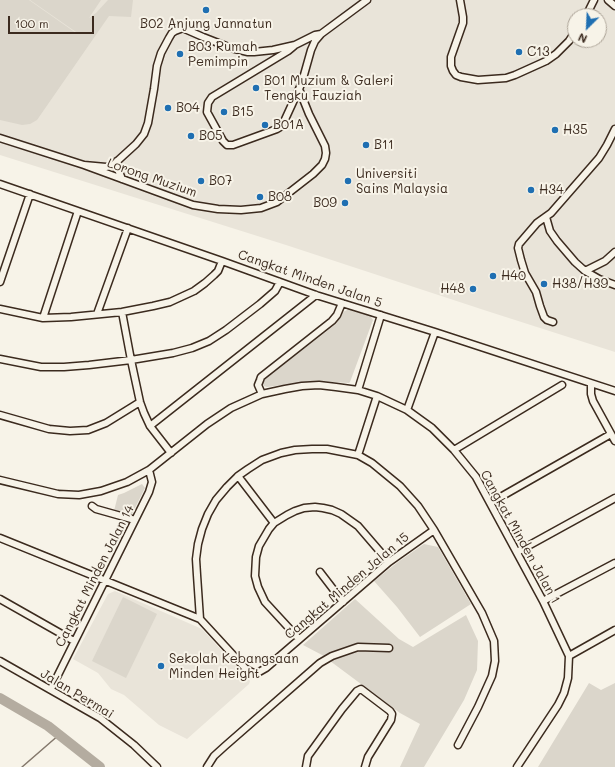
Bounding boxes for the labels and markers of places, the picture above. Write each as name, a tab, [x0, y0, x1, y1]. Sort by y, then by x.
marker: B02 Anjung Jannatun	[201, 5, 211, 15]
place label: B02 Anjung Jannatun	[140, 16, 272, 32]
place label: B03 Rumah Pemimpin	[188, 39, 257, 70]
place label: C13	[527, 44, 550, 60]
marker: C13	[514, 47, 524, 57]
marker: B03 Rumah Pemimpin	[175, 49, 185, 59]
place label: B01 Muzium & Galeri Tengku Fauziah	[264, 73, 393, 104]
marker: B01 Muzium & Galeri Tengku Fauziah	[251, 83, 261, 93]
place label: B04	[176, 100, 200, 116]
marker: B04	[163, 103, 173, 113]
place label: B15	[232, 104, 253, 120]
marker: B15	[219, 107, 229, 117]
place label: B01A	[273, 117, 304, 133]
marker: B01A	[260, 120, 270, 130]
place label: H35	[563, 122, 587, 138]
marker: H35	[550, 125, 560, 135]
place label: B05	[199, 128, 223, 144]
marker: B05	[186, 131, 196, 141]
place label: B11	[374, 137, 394, 153]
marker: B11	[361, 140, 371, 150]
place label: Universiti Sains Malaysia	[356, 166, 448, 197]
place label: B07	[209, 173, 232, 189]
marker: B07	[196, 176, 206, 186]
marker: Universiti Sains Malaysia	[343, 176, 353, 186]
place label: H34	[539, 182, 564, 198]
marker: H34	[526, 185, 536, 195]
place label: B08	[268, 189, 292, 205]
marker: B08	[255, 192, 265, 202]
place label: B09	[313, 195, 337, 211]
marker: B09	[340, 198, 350, 208]
place label: H40	[501, 268, 526, 284]
marker: H40	[488, 271, 498, 281]
place label: H38/H39	[552, 276, 608, 292]
marker: H38/H39	[539, 279, 549, 289]
place label: H48	[440, 281, 465, 297]
marker: H48	[468, 284, 478, 294]
place label: Sekolah Kebangsaan Minden Height	[169, 651, 299, 682]
marker: Sekolah Kebangsaan Minden Height	[156, 661, 166, 671]

